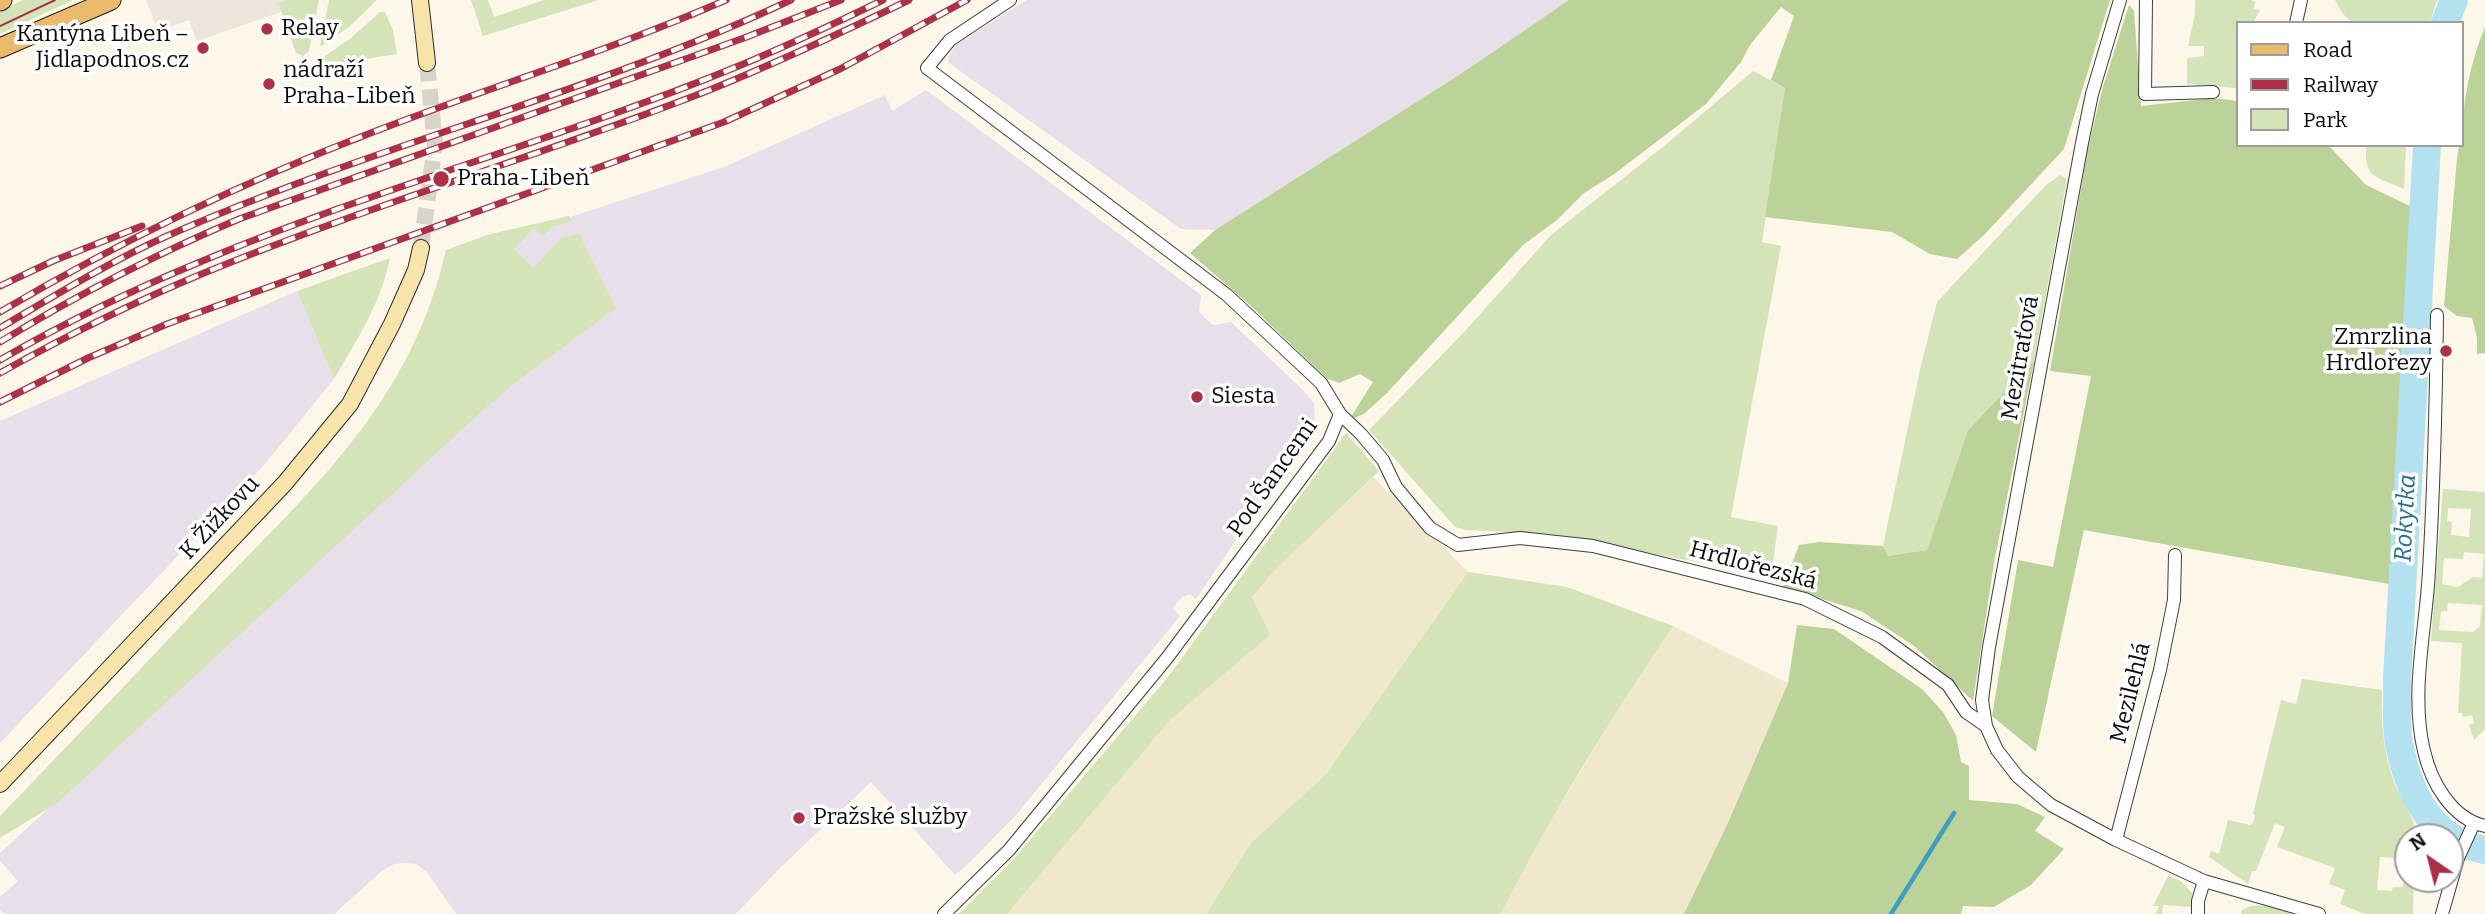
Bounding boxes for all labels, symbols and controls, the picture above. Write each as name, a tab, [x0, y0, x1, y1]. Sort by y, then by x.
place label: Relay	[281, 15, 339, 43]
place label: Kantýna Libeň – Jidlapodnos.cz	[16, 21, 189, 75]
marker: Relay	[259, 21, 275, 37]
legend	[2236, 21, 2464, 147]
text: Road	[2303, 37, 2352, 63]
marker: Kantýna Libeň – Jidlapodnos.cz	[195, 40, 211, 56]
place label: nádraží Praha-Libeň	[283, 57, 416, 111]
text: Railway	[2303, 72, 2378, 98]
marker: nádraží Praha-Libeň	[261, 76, 277, 92]
text: Park	[2303, 107, 2347, 133]
place label: Praha-Libeň	[457, 165, 590, 193]
marker: Praha-Libeň	[431, 169, 451, 189]
street label: Mezitraťová	[1996, 294, 2046, 422]
place label: Zmrzlina Hrdlořezy	[2325, 324, 2432, 378]
marker: Zmrzlina Hrdlořezy	[2438, 343, 2454, 359]
place label: Siesta	[1211, 383, 1275, 411]
marker: Siesta	[1189, 389, 1205, 405]
street label: Pod Šancemi	[1222, 414, 1324, 542]
street label: K Žižkovu	[174, 470, 266, 566]
water label: Rokytka	[2389, 473, 2423, 563]
street label: Hrdlořezská	[1686, 536, 1820, 596]
street label: Mezilehlá	[2105, 640, 2157, 746]
place label: Pražské služby	[813, 804, 967, 832]
marker: Pražské služby	[791, 810, 807, 826]
north arrow	[2394, 823, 2464, 893]
text: N	[2405, 828, 2430, 856]

